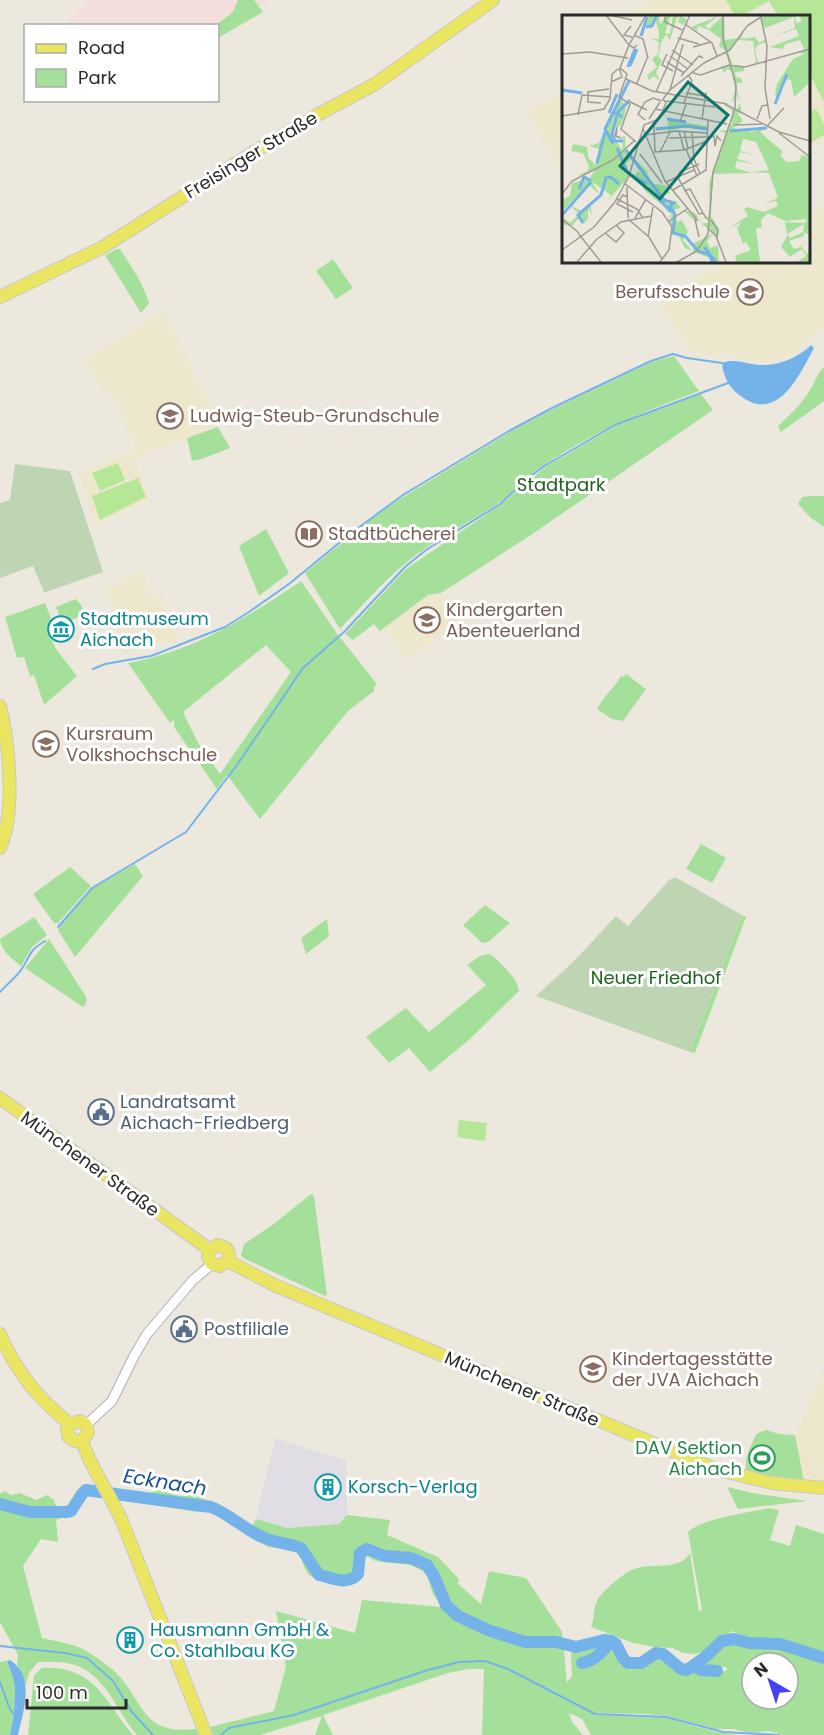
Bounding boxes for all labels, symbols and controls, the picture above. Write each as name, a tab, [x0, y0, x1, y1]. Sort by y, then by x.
inset map	[562, 15, 809, 262]
legend	[24, 24, 219, 102]
text: Road	[78, 35, 125, 60]
text: Park	[78, 65, 117, 90]
street label: Freisinger Straße	[180, 105, 322, 204]
school or university icon: Berufsschule	[735, 277, 765, 307]
place label: Berufsschule	[615, 279, 730, 304]
school or university icon: Ludwig-Steub-Grundschule	[155, 401, 185, 431]
place label: Ludwig-Steub-Grundschule	[190, 403, 440, 428]
park label: Stadtpark	[517, 472, 606, 497]
library icon: Stadtbücherei	[294, 519, 324, 549]
place label: Stadtbücherei	[328, 521, 456, 546]
place label: Kindergarten Abenteuerland	[446, 597, 580, 643]
school or university icon: Kindergarten Abenteuerland	[412, 605, 442, 635]
place label: Stadtmuseum Aichach	[80, 606, 209, 652]
museum icon: Stadtmuseum Aichach	[46, 614, 76, 644]
place label: Kursraum Volkshochschule	[66, 721, 217, 767]
school or university icon: Kursraum Volkshochschule	[31, 729, 61, 759]
park label: Neuer Friedhof	[591, 965, 721, 990]
place label: Landratsamt Aichach-Friedberg	[120, 1089, 289, 1135]
public building icon: Landratsamt Aichach-Friedberg	[86, 1097, 116, 1127]
street label: Münchener Straße	[16, 1105, 165, 1222]
public building icon: Postfiliale	[169, 1314, 199, 1344]
place label: Postfiliale	[204, 1316, 289, 1341]
street label: Münchener Straße	[441, 1345, 603, 1432]
place label: Kindertagesstätte der JVA Aichach	[612, 1346, 773, 1392]
school or university icon: Kindertagesstätte der JVA Aichach	[578, 1354, 608, 1384]
place label: DAV Sektion Aichach	[635, 1435, 742, 1481]
sports icon: DAV Sektion Aichach	[747, 1443, 777, 1473]
water label: Ecknach	[121, 1462, 209, 1502]
building icon: Korsch-Verlag	[313, 1472, 343, 1502]
place label: Korsch-Verlag	[348, 1474, 478, 1499]
place label: Hausmann GmbH & Co. Stahlbau KG	[150, 1617, 330, 1663]
building icon: Hausmann GmbH & Co. Stahlbau KG	[115, 1625, 145, 1655]
north arrow	[740, 1651, 800, 1711]
text: N	[749, 1657, 773, 1682]
scale bar	[27, 1672, 126, 1710]
text: 100 m	[36, 1680, 88, 1705]

